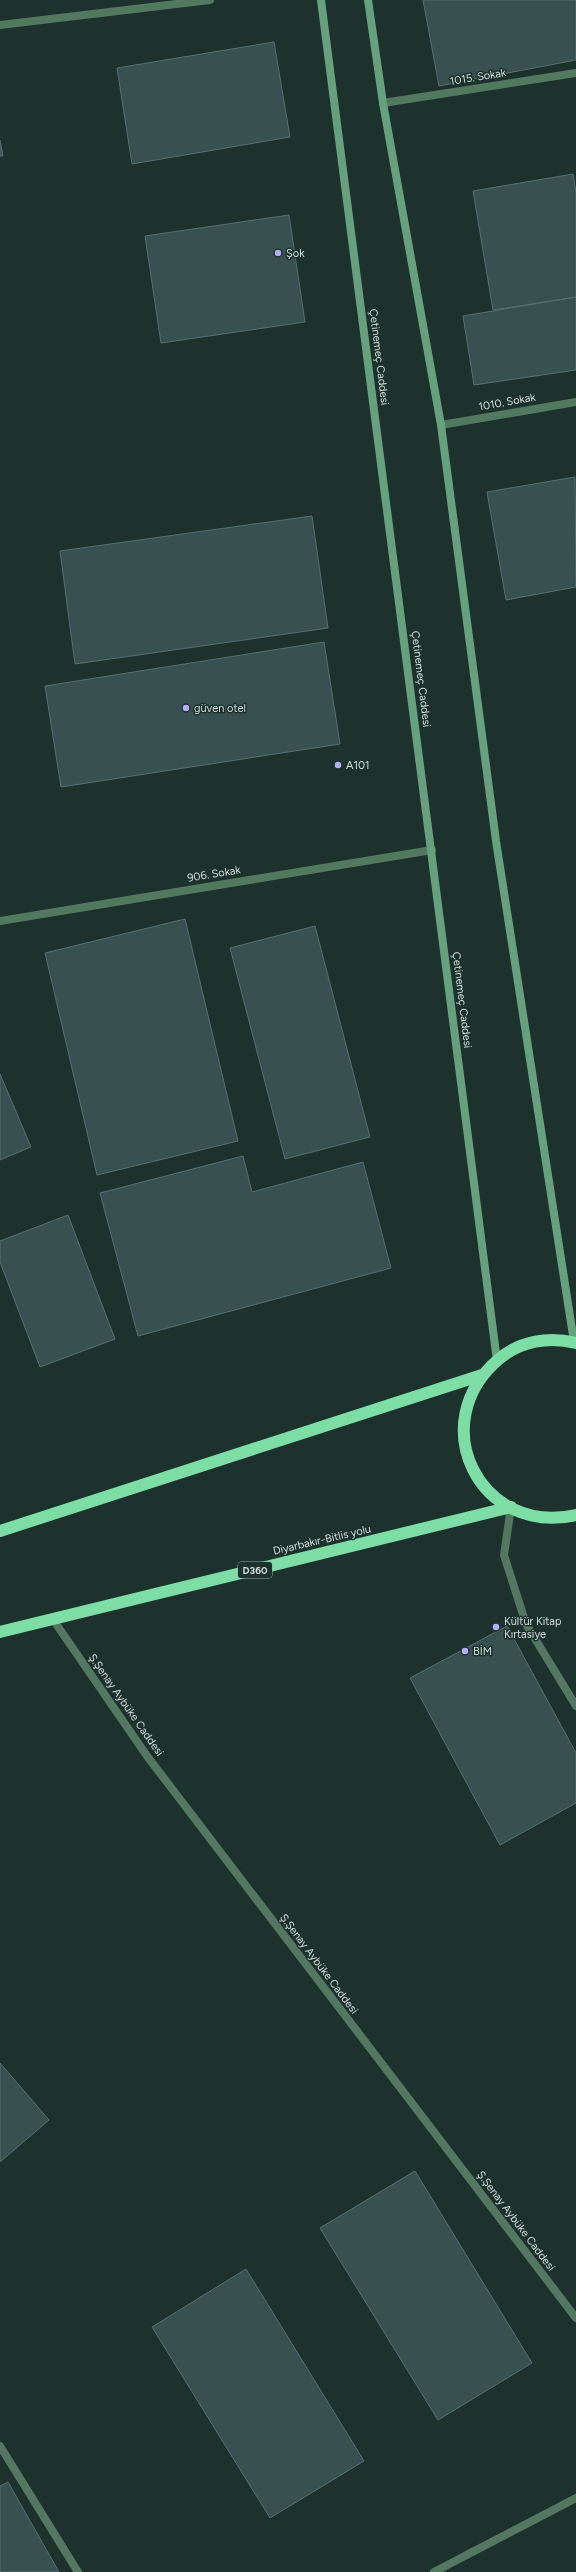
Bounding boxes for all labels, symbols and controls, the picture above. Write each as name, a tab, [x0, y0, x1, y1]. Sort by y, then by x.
street label: 1015. Sokak	[449, 66, 508, 88]
place label: Şok	[286, 247, 305, 260]
marker: Şok	[273, 248, 283, 258]
street label: Çetinemeç Caddesi	[367, 308, 391, 406]
street label: 1010. Sokak	[478, 390, 537, 413]
street label: Çetinemeç Caddesi	[409, 630, 433, 728]
place label: güven otel	[194, 702, 246, 715]
marker: güven otel	[181, 703, 191, 713]
place label: A101	[346, 759, 370, 772]
marker: A101	[333, 760, 343, 770]
street label: 906. Sokak	[186, 863, 242, 885]
street label: Çetinemeç Caddesi	[450, 951, 474, 1049]
street label: Diyarbakır-Bitlis yolu	[272, 1522, 372, 1558]
road number: D360	[238, 1562, 272, 1578]
place label: Kültür Kitap Kırtasiye	[504, 1615, 562, 1641]
marker: Kültür Kitap Kırtasiye	[491, 1622, 501, 1632]
place label: BİM	[473, 1645, 492, 1658]
marker: BİM	[460, 1646, 470, 1656]
street label: Ş.Şenay Aybüke Caddesi	[86, 1651, 166, 1759]
street label: Ş.Şenay Aybüke Caddesi	[277, 1911, 361, 2017]
street label: Ş.Şenay Aybüke Caddesi	[474, 2168, 558, 2274]

